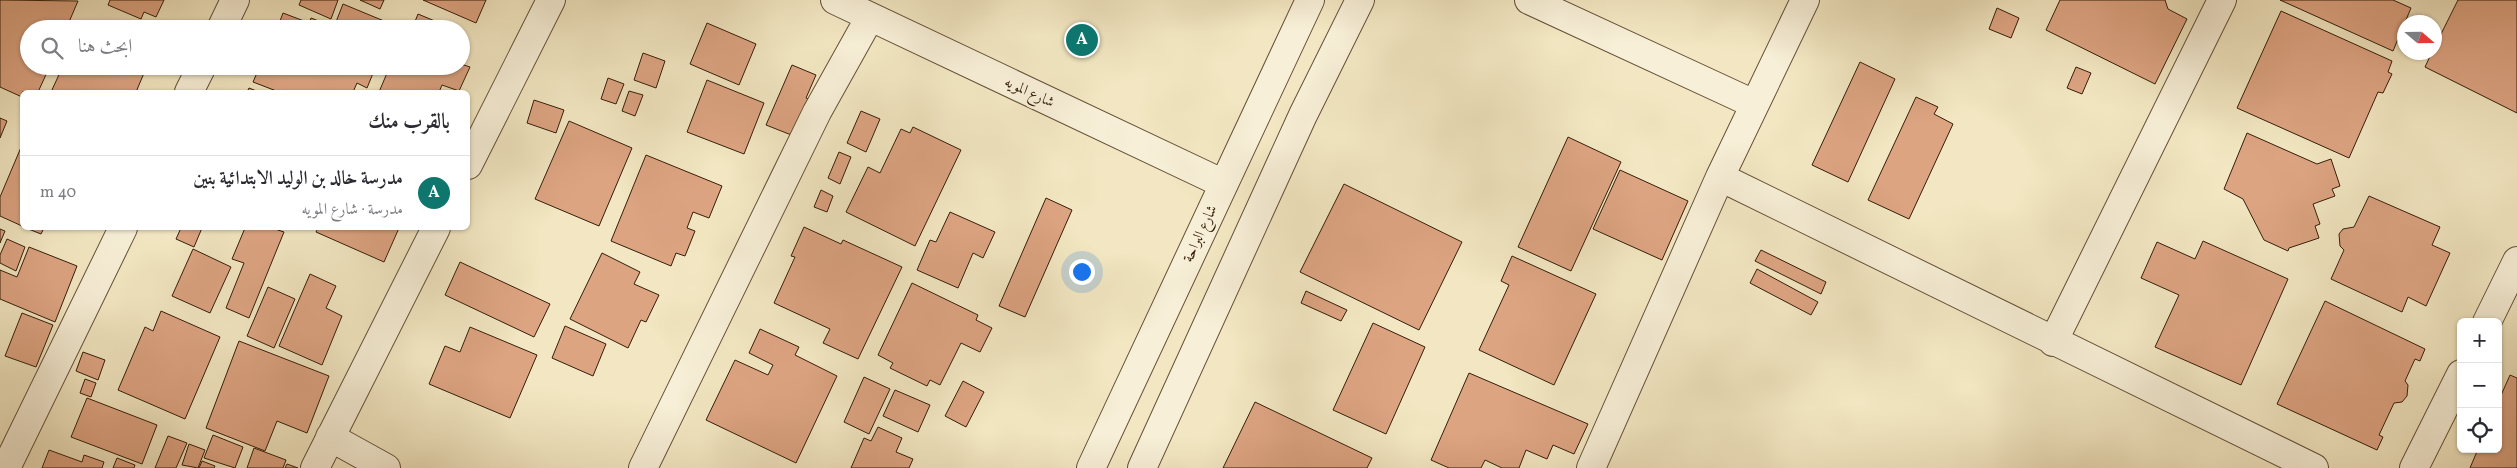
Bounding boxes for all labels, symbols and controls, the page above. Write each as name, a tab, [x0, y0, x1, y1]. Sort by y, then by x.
north arrow	[2397, 15, 2442, 60]
search box	[20, 20, 470, 75]
pin: A	[1066, 21, 1098, 59]
icon: search	[38, 34, 66, 62]
text: ابحث هنا	[78, 34, 132, 60]
street label: شارع المويه	[1000, 72, 1058, 115]
text: بالقرب منك	[368, 108, 450, 137]
text: مدرسة خالد بن الوليد الابتدائية بنين	[193, 166, 403, 192]
text: 40 m	[40, 182, 76, 204]
text: A	[428, 182, 440, 204]
text: مدرسة · شارع المويه	[301, 199, 403, 221]
street label: شارع البراحة	[1179, 202, 1224, 267]
your location	[1069, 259, 1095, 285]
map controls	[2457, 318, 2502, 453]
button: +	[2457, 318, 2502, 363]
button: −	[2457, 363, 2502, 408]
button: locate	[2457, 408, 2502, 453]

